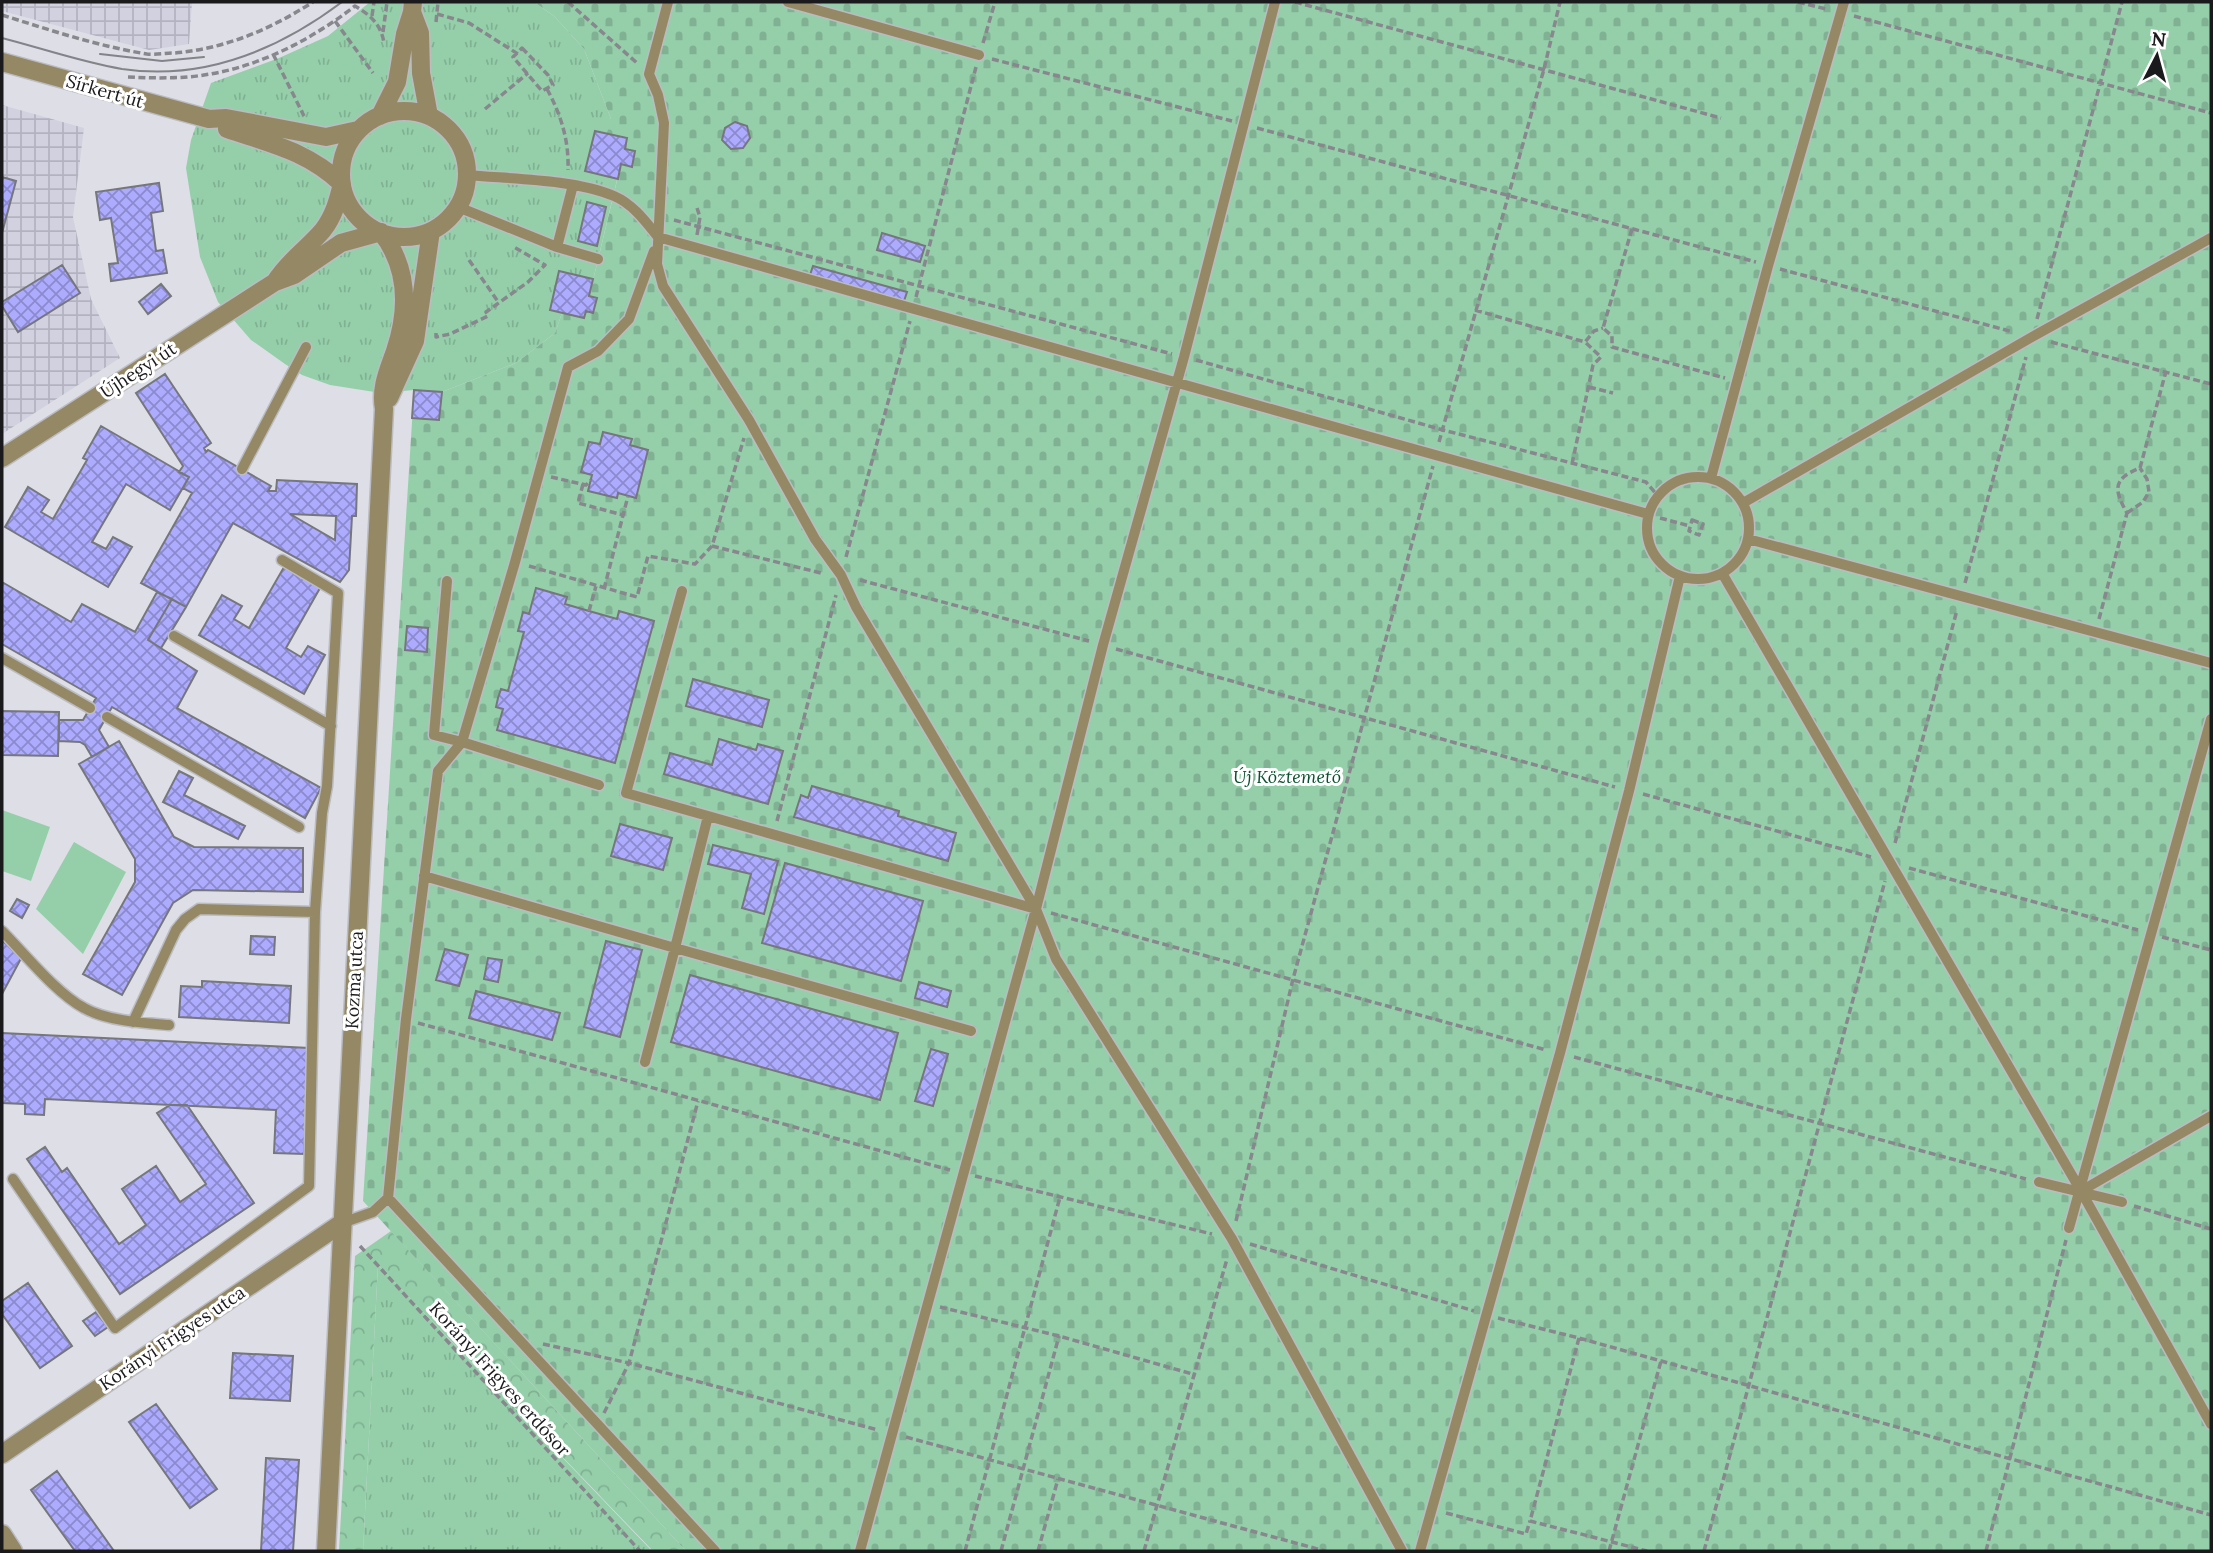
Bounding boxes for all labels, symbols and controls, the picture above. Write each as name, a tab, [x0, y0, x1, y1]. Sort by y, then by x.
north arrow	[2122, 21, 2192, 91]
text: N	[2150, 26, 2168, 52]
street label: Sírkert út	[64, 69, 146, 113]
street label: Újhegyi út	[96, 337, 180, 403]
park label: Új Köztemető	[1233, 765, 1341, 788]
street label: Kozma utca	[340, 930, 368, 1030]
street label: Korányi Frigyes utca	[95, 1281, 249, 1395]
street label: Korányi Frigyes erdősor	[425, 1297, 576, 1461]

